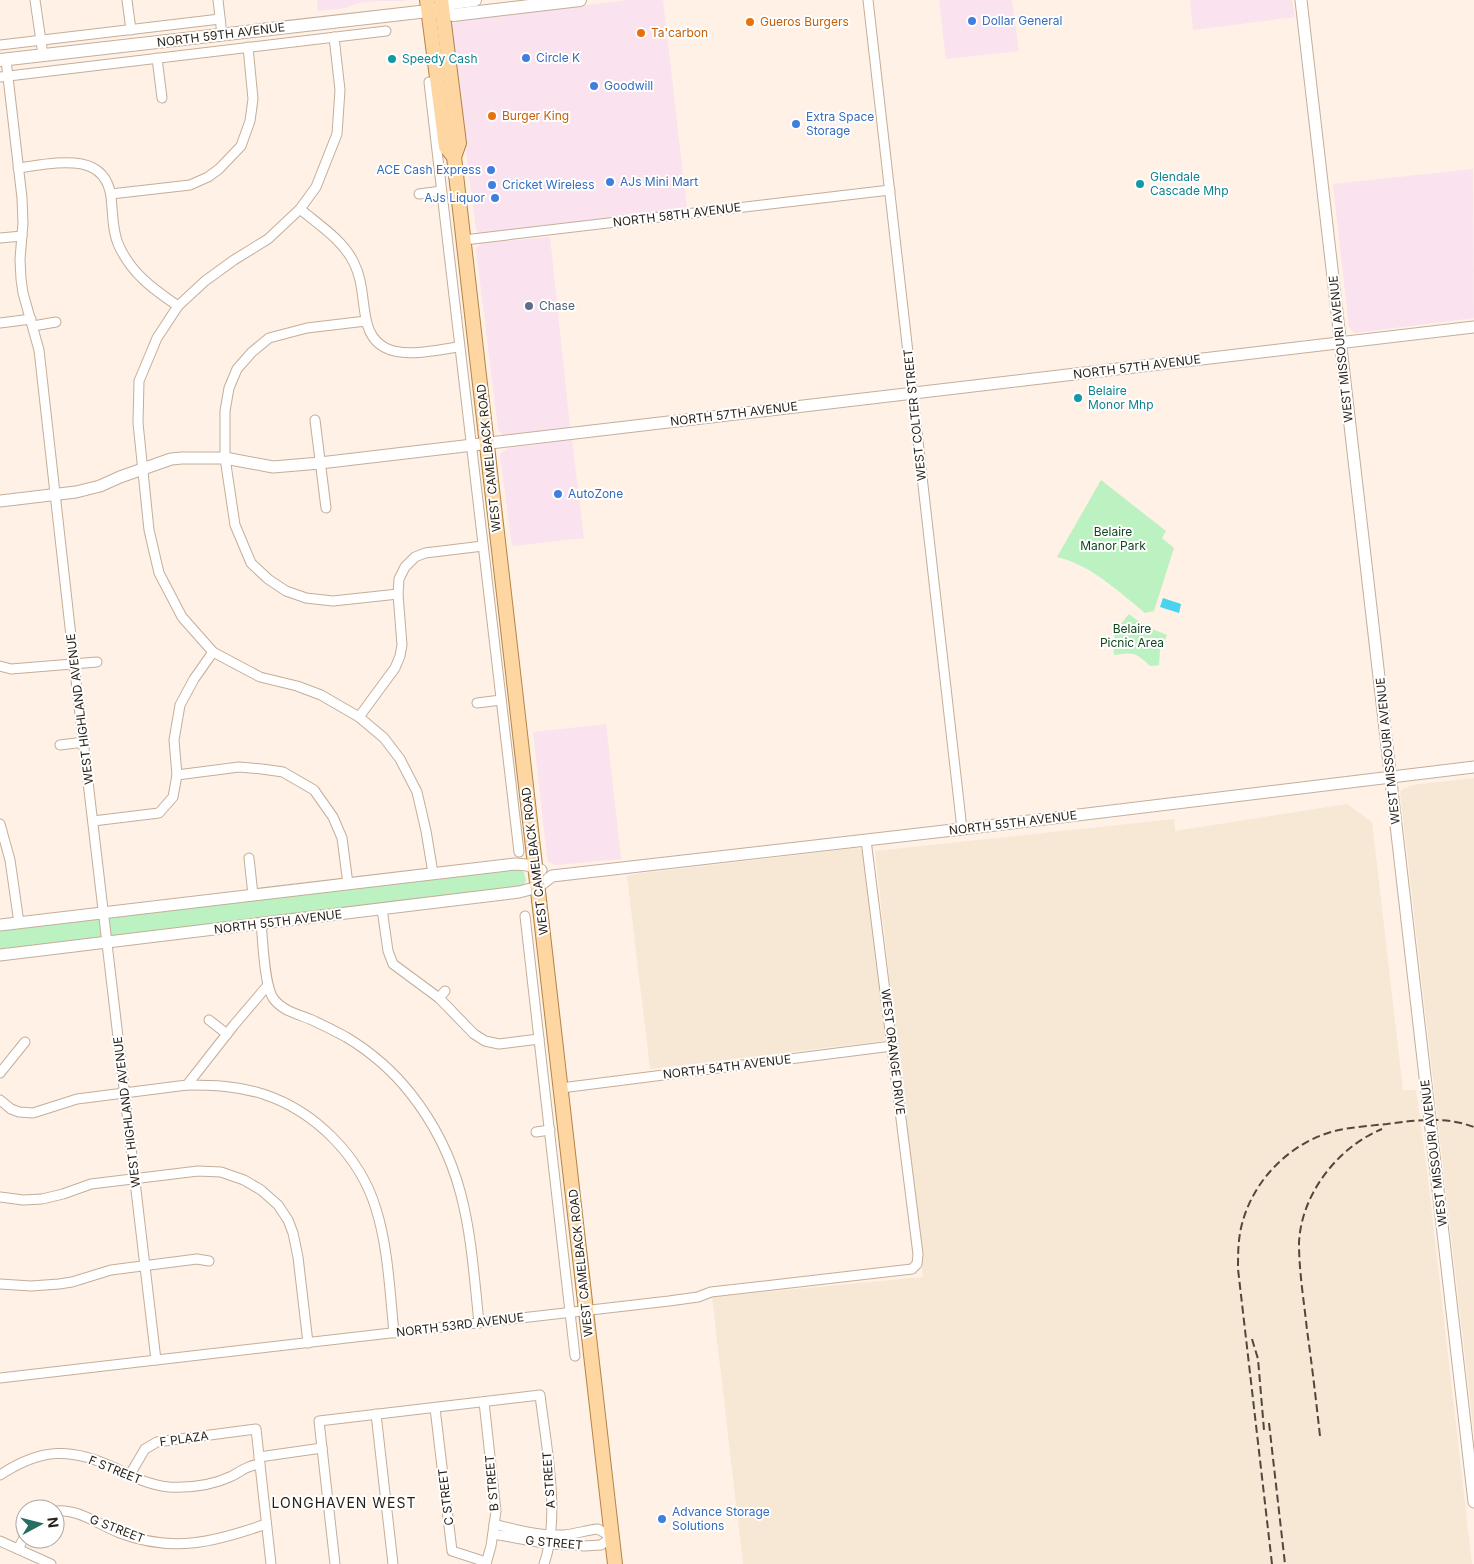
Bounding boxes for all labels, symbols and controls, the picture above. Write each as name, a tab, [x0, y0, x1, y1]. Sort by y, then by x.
place label: Dollar General	[982, 13, 1063, 28]
place label: Gueros Burgers	[760, 14, 849, 29]
marker: Dollar General	[966, 15, 978, 27]
marker: Gueros Burgers	[744, 16, 756, 28]
street label: NORTH 59TH AVENUE	[156, 19, 286, 50]
place label: Ta'carbon	[651, 25, 708, 40]
marker: Ta'carbon	[635, 27, 647, 39]
place label: Circle K	[536, 50, 580, 65]
place label: Speedy Cash	[402, 51, 478, 66]
marker: Circle K	[520, 52, 532, 64]
marker: Speedy Cash	[386, 53, 398, 65]
place label: Goodwill	[604, 78, 653, 93]
marker: Goodwill	[588, 80, 600, 92]
place label: Burger King	[502, 108, 569, 123]
place label: Extra Space Storage	[806, 109, 874, 138]
marker: Burger King	[486, 110, 498, 122]
marker: Extra Space Storage	[790, 118, 802, 130]
place label: ACE Cash Express	[376, 162, 481, 177]
marker: ACE Cash Express	[485, 164, 497, 176]
place label: Glendale Cascade Mhp	[1150, 169, 1229, 198]
place label: AJs Mini Mart	[620, 174, 698, 189]
marker: AJs Mini Mart	[604, 176, 616, 188]
place label: Cricket Wireless	[502, 177, 594, 192]
marker: Glendale Cascade Mhp	[1134, 178, 1146, 190]
marker: Cricket Wireless	[486, 179, 498, 191]
place label: AJs Liquor	[424, 190, 485, 205]
marker: AJs Liquor	[489, 192, 501, 204]
street label: NORTH 58TH AVENUE	[612, 199, 742, 230]
street label: WEST MISSOURI AVENUE	[1325, 275, 1356, 423]
place label: Chase	[539, 298, 575, 313]
marker: Chase	[523, 300, 535, 312]
street label: WEST COLTER STREET	[900, 348, 929, 482]
street label: NORTH 57TH AVENUE	[1072, 351, 1202, 382]
street label: WEST CAMELBACK ROAD	[473, 383, 504, 533]
place label: Belaire Monor Mhp	[1088, 383, 1154, 412]
marker: Belaire Monor Mhp	[1072, 392, 1084, 404]
street label: NORTH 57TH AVENUE	[669, 398, 799, 429]
place label: AutoZone	[568, 486, 623, 501]
marker: AutoZone	[552, 488, 564, 500]
park label: Belaire Manor Park	[1080, 524, 1146, 553]
park label: Belaire Picnic Area	[1100, 621, 1164, 650]
street label: WEST HIGHLAND AVENUE	[63, 633, 96, 785]
street label: WEST MISSOURI AVENUE	[1372, 677, 1403, 825]
street label: WEST CAMELBACK ROAD	[518, 786, 551, 936]
street label: NORTH 55TH AVENUE	[948, 807, 1078, 838]
street label: NORTH 55TH AVENUE	[213, 906, 343, 937]
street label: WEST ORANGE DRIVE	[878, 988, 909, 1116]
street label: WEST HIGHLAND AVENUE	[110, 1036, 143, 1188]
street label: NORTH 54TH AVENUE	[662, 1051, 792, 1082]
street label: WEST MISSOURI AVENUE	[1417, 1079, 1450, 1227]
street label: WEST CAMELBACK ROAD	[565, 1188, 596, 1338]
street label: NORTH 53RD AVENUE	[395, 1309, 525, 1340]
street label: F PLAZA	[159, 1428, 209, 1449]
street label: A STREET	[539, 1451, 558, 1509]
street label: F STREET	[87, 1452, 144, 1487]
street label: B STREET	[482, 1454, 501, 1512]
street label: C STREET	[435, 1467, 456, 1527]
district label: LONGHAVEN WEST	[271, 1494, 417, 1511]
north arrow	[15, 1499, 65, 1549]
place label: Advance Storage Solutions	[672, 1504, 770, 1533]
street label: G STREET	[88, 1511, 147, 1546]
marker: Advance Storage Solutions	[656, 1513, 668, 1525]
text: N	[44, 1516, 62, 1529]
street label: G STREET	[525, 1533, 584, 1553]

